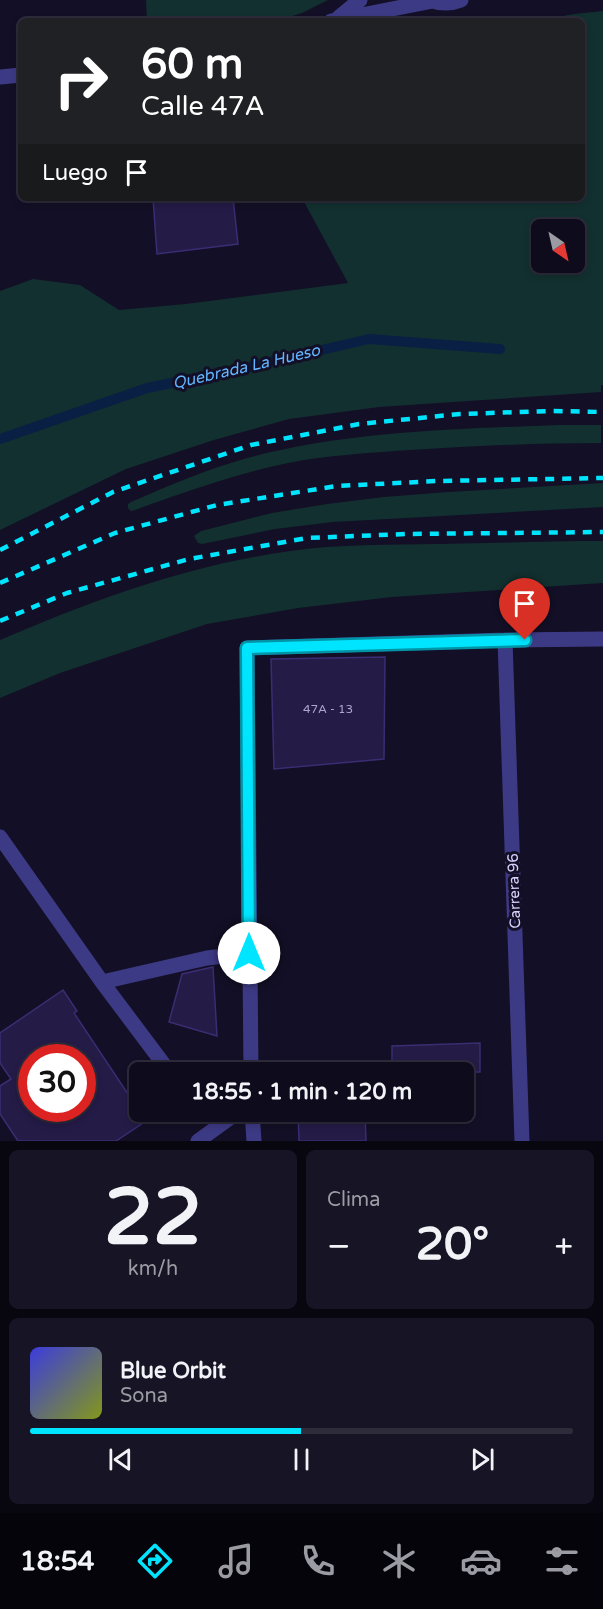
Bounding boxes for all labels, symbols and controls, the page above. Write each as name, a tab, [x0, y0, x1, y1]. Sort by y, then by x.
text: 60 m	[141, 39, 243, 90]
icon: right	[42, 42, 120, 120]
text: Calle 47A	[141, 90, 265, 123]
icon: arrive	[120, 156, 153, 189]
text: Luego	[42, 160, 108, 186]
north arrow	[531, 219, 585, 273]
map controls	[531, 219, 585, 273]
water label: Quebrada La Hueso	[171, 340, 323, 394]
pin	[499, 578, 550, 640]
icon: arrive	[508, 587, 541, 620]
house number: 47A - 13	[303, 702, 353, 716]
street label: Carrera 96	[504, 853, 524, 929]
position arrow	[217, 921, 281, 985]
speed limit sign: 30	[18, 1044, 96, 1122]
text: 18:55 · 1 min · 120 m	[191, 1079, 412, 1105]
text: 22	[104, 1171, 202, 1265]
text: Clima	[327, 1188, 380, 1212]
text: 20°	[416, 1218, 489, 1272]
text: −	[327, 1227, 351, 1266]
text: +	[554, 1227, 573, 1266]
text: km/h	[128, 1257, 178, 1281]
text: Blue Orbit	[120, 1358, 226, 1384]
text: Sona	[120, 1384, 168, 1408]
icon: previous	[104, 1443, 137, 1476]
icon: pause	[285, 1443, 318, 1476]
icon: next	[466, 1443, 499, 1476]
icon: directions	[134, 1540, 176, 1582]
icon: music	[215, 1540, 257, 1582]
icon: phone	[297, 1540, 339, 1582]
icon: climate	[378, 1540, 420, 1582]
icon: car	[460, 1540, 502, 1582]
icon: filters	[541, 1540, 583, 1582]
text: 18:54	[20, 1545, 95, 1578]

